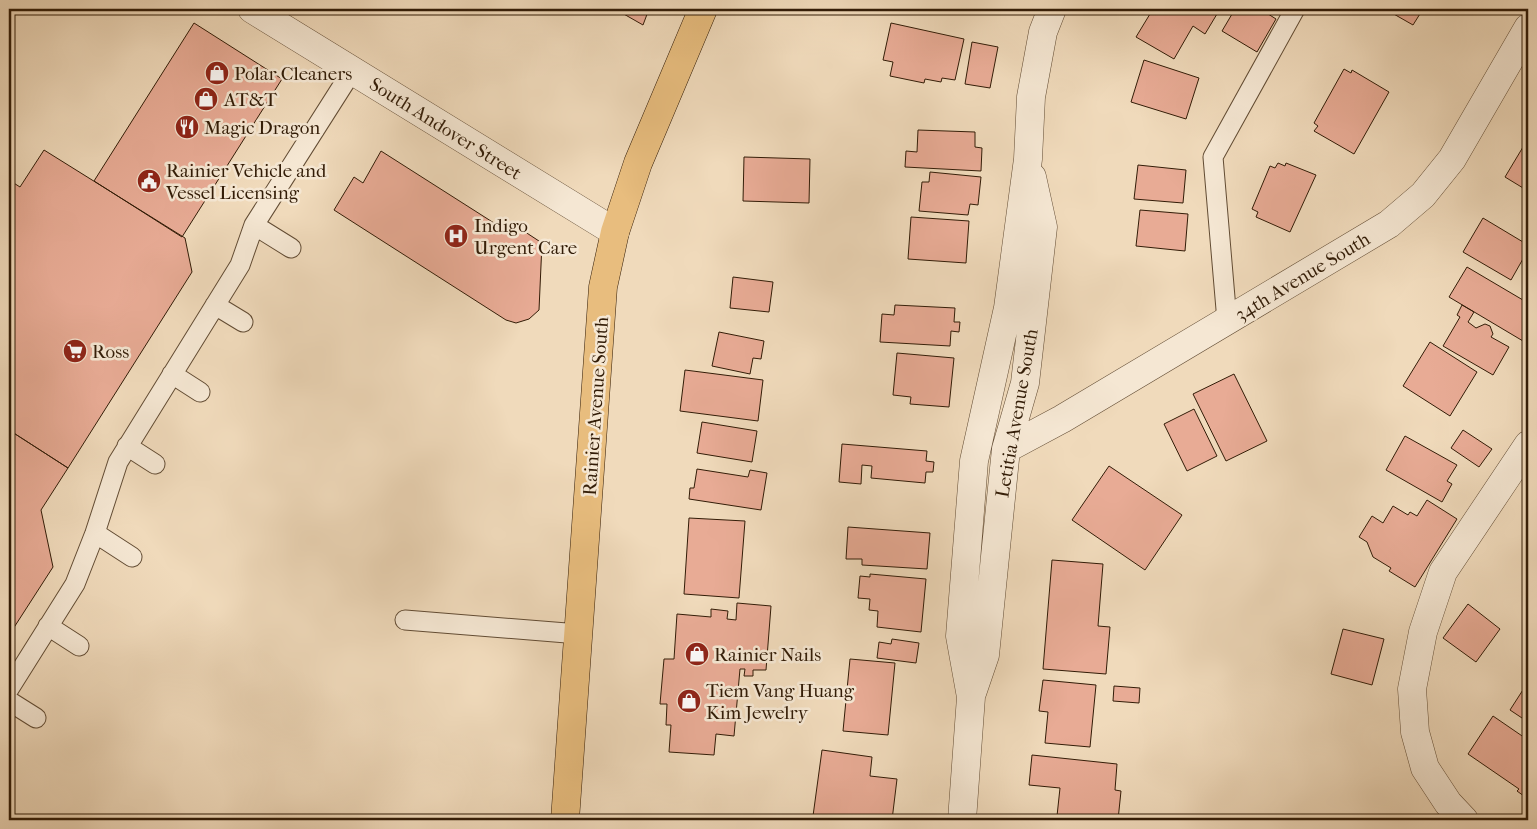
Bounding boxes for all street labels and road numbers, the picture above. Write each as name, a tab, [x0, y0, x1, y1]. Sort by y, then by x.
street label: South Andover Street	[365, 73, 526, 185]
street label: 34th Avenue South	[1231, 228, 1374, 326]
street label: Rainier Avenue South	[579, 316, 613, 496]
street label: Letitia Avenue South	[991, 327, 1043, 499]

